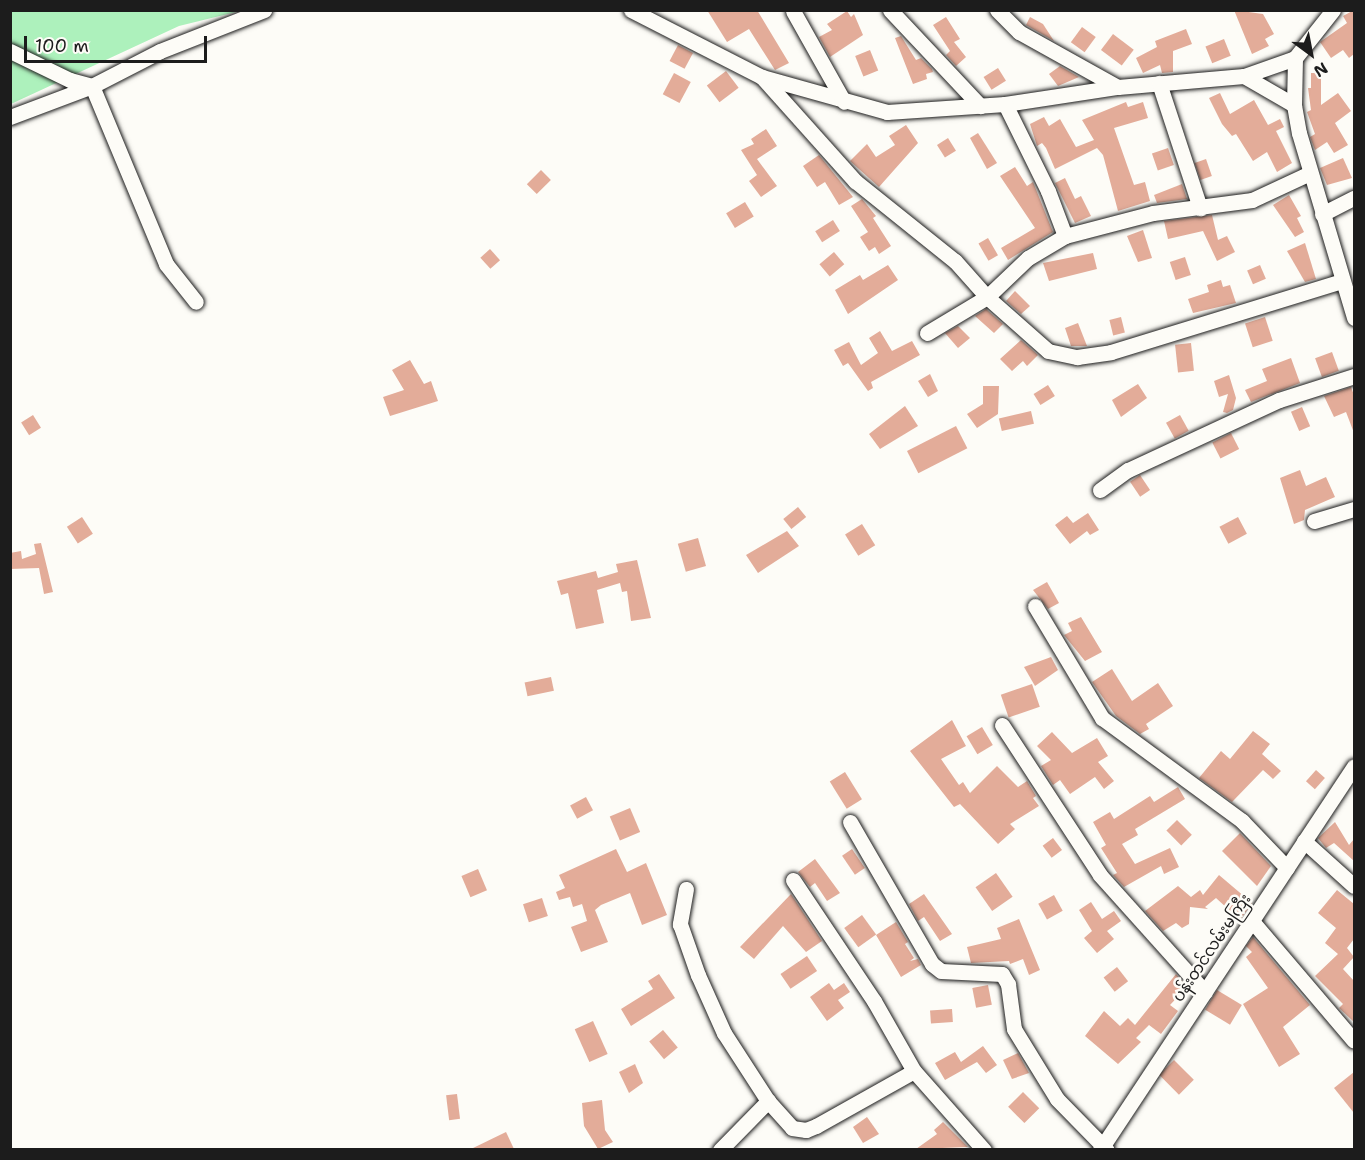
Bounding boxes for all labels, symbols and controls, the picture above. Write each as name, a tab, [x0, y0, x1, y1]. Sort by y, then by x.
scale bar	[27, 24, 210, 62]
north arrow	[1281, 24, 1341, 84]
text: 100 m	[35, 34, 89, 58]
text: N	[1310, 57, 1332, 82]
street label: ပန်းတင်လမ်းမကြီး	[1169, 890, 1255, 1006]

